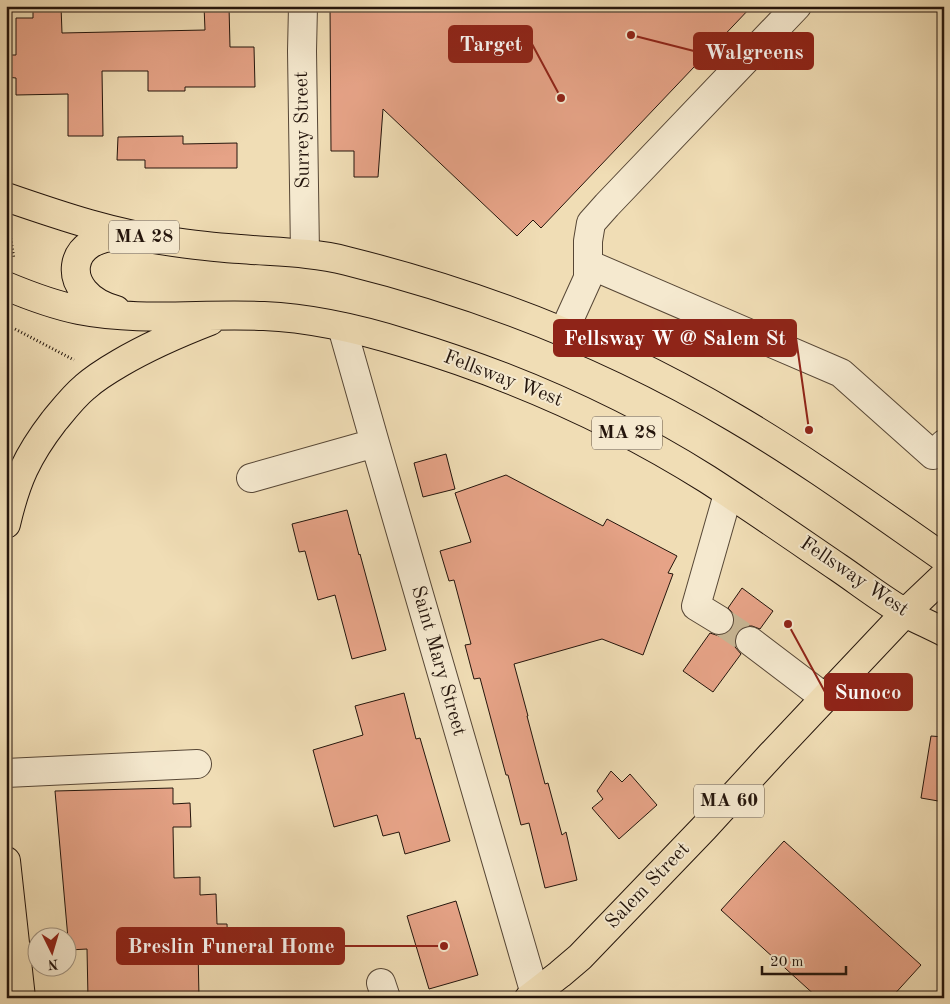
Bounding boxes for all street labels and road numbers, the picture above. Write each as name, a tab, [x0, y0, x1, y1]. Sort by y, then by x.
street label: Surrey Street	[292, 71, 314, 189]
road number: MA 28	[109, 220, 179, 253]
street label: Fellsway West	[441, 347, 565, 411]
road number: MA 28	[592, 416, 662, 449]
street label: Fellsway West	[796, 534, 912, 620]
street label: Saint Mary Street	[407, 584, 469, 738]
road number: MA 60	[694, 784, 764, 818]
street label: Salem Street	[602, 839, 694, 933]

